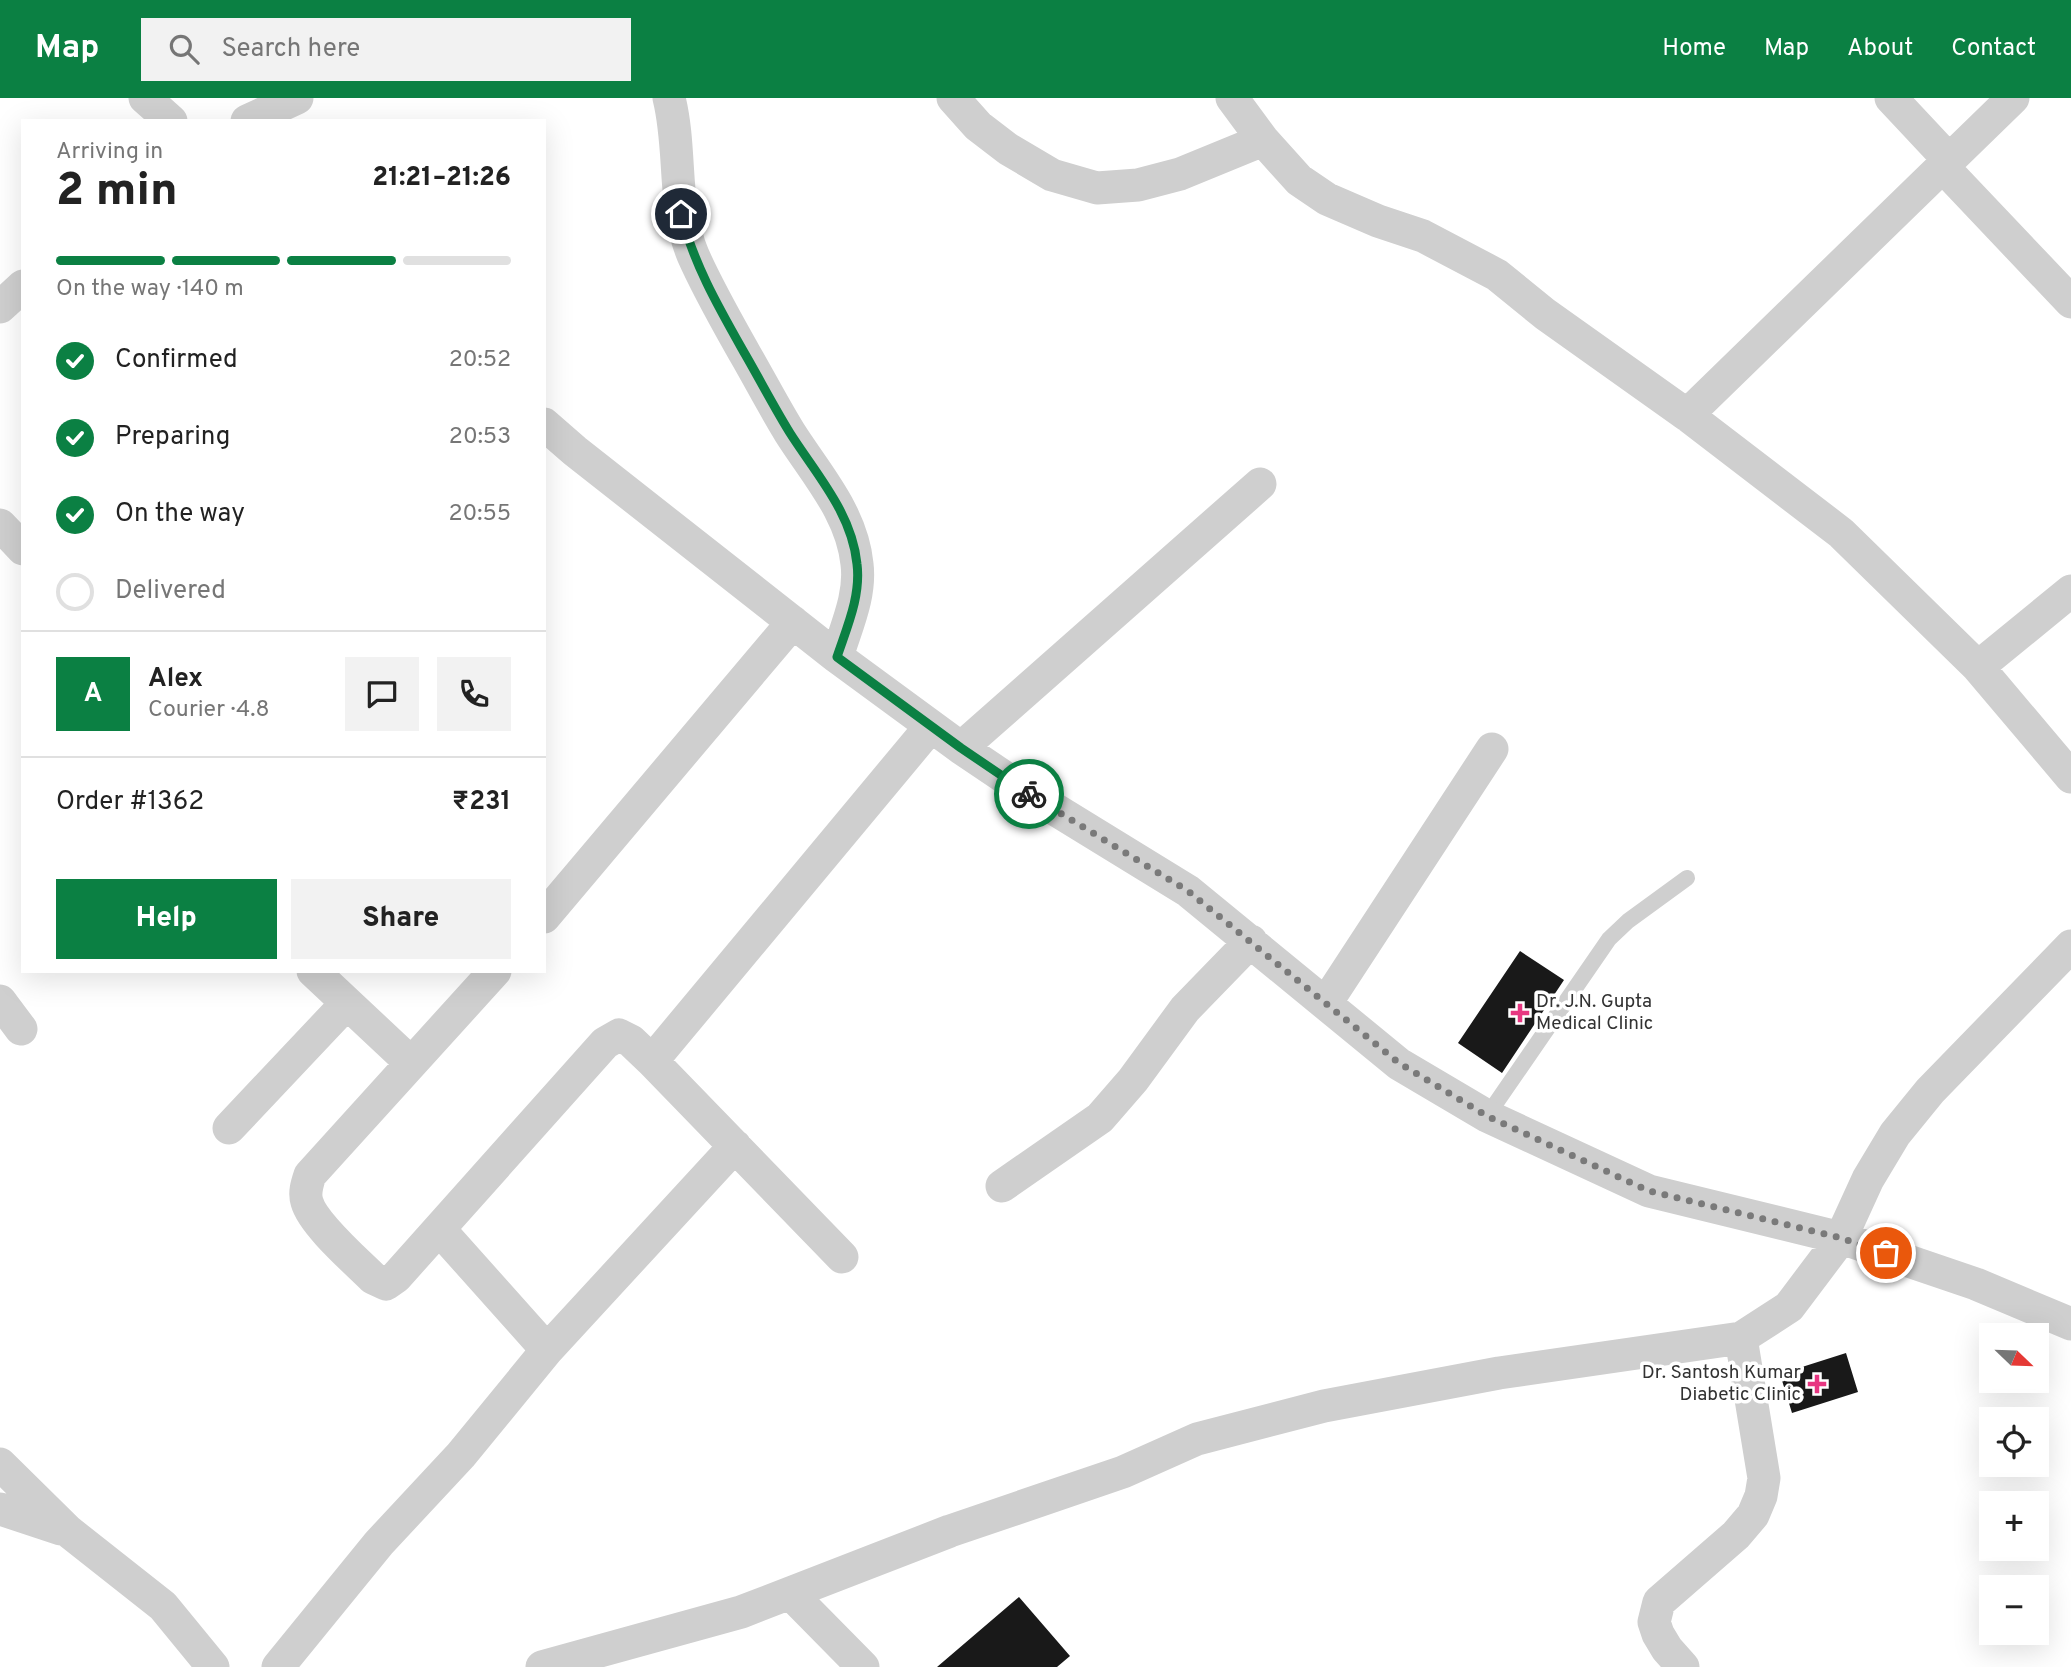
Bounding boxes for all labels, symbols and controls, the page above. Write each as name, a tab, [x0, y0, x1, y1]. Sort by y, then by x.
search box	[141, 18, 631, 81]
text: Map	[35, 28, 99, 70]
icon: search	[165, 30, 203, 68]
text: Search here	[221, 33, 360, 66]
text: Home	[1662, 34, 1726, 64]
text: Map	[1764, 34, 1809, 64]
text: About	[1847, 34, 1913, 64]
text: Contact	[1951, 34, 2036, 64]
text: Arriving in	[56, 138, 163, 167]
text: 21:21–21:26	[372, 162, 511, 195]
text: 2 min	[56, 163, 178, 222]
pin	[651, 184, 711, 244]
icon: home	[662, 195, 700, 233]
text: On the way · 140 m	[56, 275, 244, 304]
icon: check	[56, 342, 94, 380]
text: Confirmed	[115, 344, 238, 377]
text: 20:52	[449, 346, 511, 375]
icon: check	[56, 419, 94, 457]
text: Preparing	[115, 421, 230, 454]
text: 20:53	[449, 423, 511, 452]
icon: check	[56, 496, 94, 534]
text: On the way	[115, 498, 245, 531]
text: 20:55	[448, 500, 511, 529]
text: Delivered	[115, 575, 226, 608]
button: chat	[345, 657, 419, 731]
button: phone	[437, 657, 511, 731]
text: Alex	[148, 663, 203, 696]
text: A	[84, 678, 102, 711]
text: Courier · 4.8	[148, 696, 269, 725]
courier	[994, 759, 1064, 829]
icon: bike	[1010, 775, 1048, 813]
text: Order #1362	[56, 786, 204, 819]
text: ₹231	[452, 786, 511, 819]
button: Help	[56, 879, 277, 959]
button: Share	[291, 879, 511, 959]
place label: Dr. J.N. Gupta Medical Clinic	[1536, 990, 1653, 1036]
marker: Dr. J.N. Gupta Medical Clinic	[1510, 1003, 1530, 1023]
pin	[1856, 1223, 1916, 1283]
icon: bag	[1867, 1234, 1905, 1272]
north arrow	[1979, 1323, 2049, 1393]
map controls	[1979, 1323, 2049, 1645]
place label: Dr. Santosh Kumar Diabetic Clinic	[1642, 1361, 1802, 1407]
marker: Dr. Santosh Kumar Diabetic Clinic	[1807, 1374, 1827, 1394]
button: locate	[1979, 1407, 2049, 1477]
button: +	[1979, 1491, 2049, 1561]
button: −	[1979, 1575, 2049, 1645]

